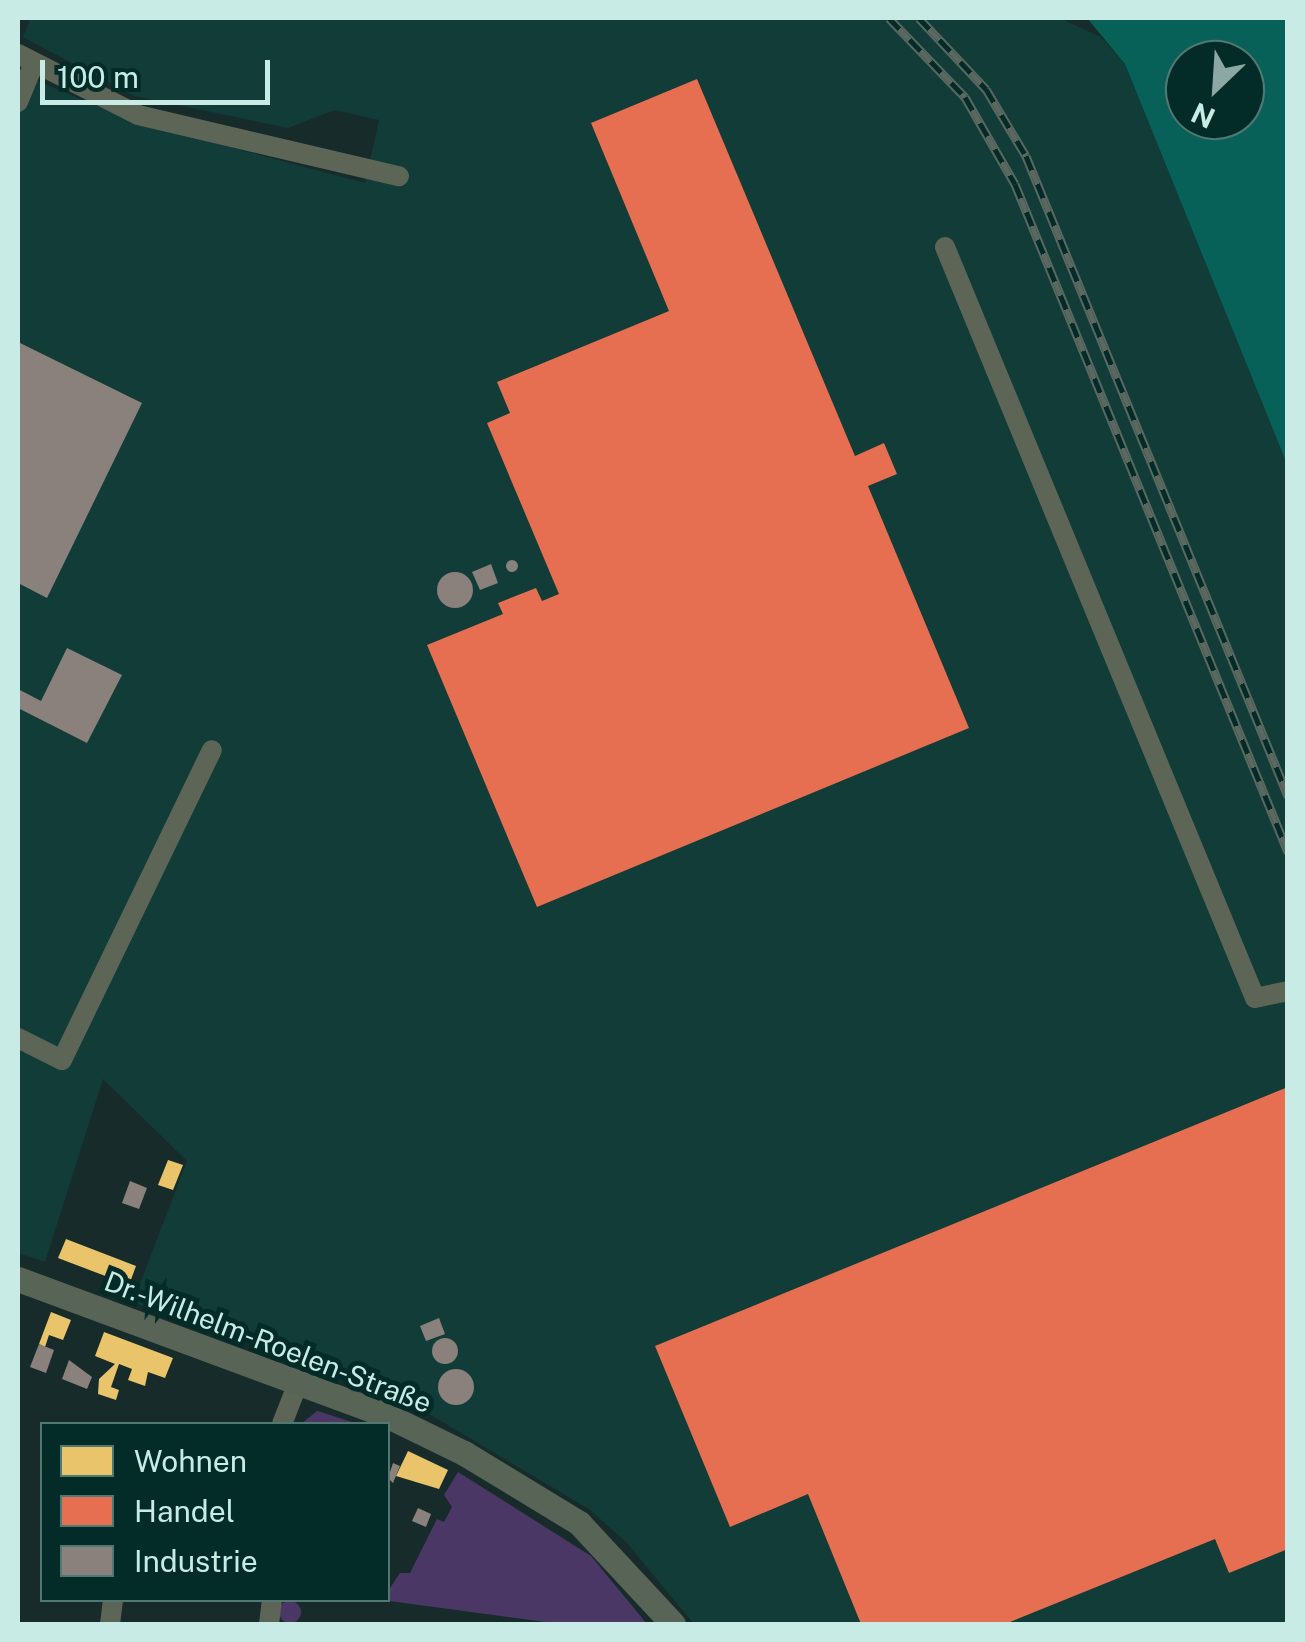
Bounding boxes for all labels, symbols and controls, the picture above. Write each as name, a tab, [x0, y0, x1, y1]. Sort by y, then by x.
scale bar	[45, 40, 275, 102]
north arrow	[1165, 40, 1265, 140]
text: 100 m	[57, 59, 139, 95]
text: N	[1186, 96, 1220, 135]
street label: Dr.-Wilhelm-Roelen-Straße	[100, 1264, 436, 1420]
legend	[40, 1422, 390, 1602]
text: Wohnen	[134, 1443, 247, 1479]
text: Handel	[134, 1493, 235, 1529]
text: Industrie	[134, 1543, 258, 1579]

